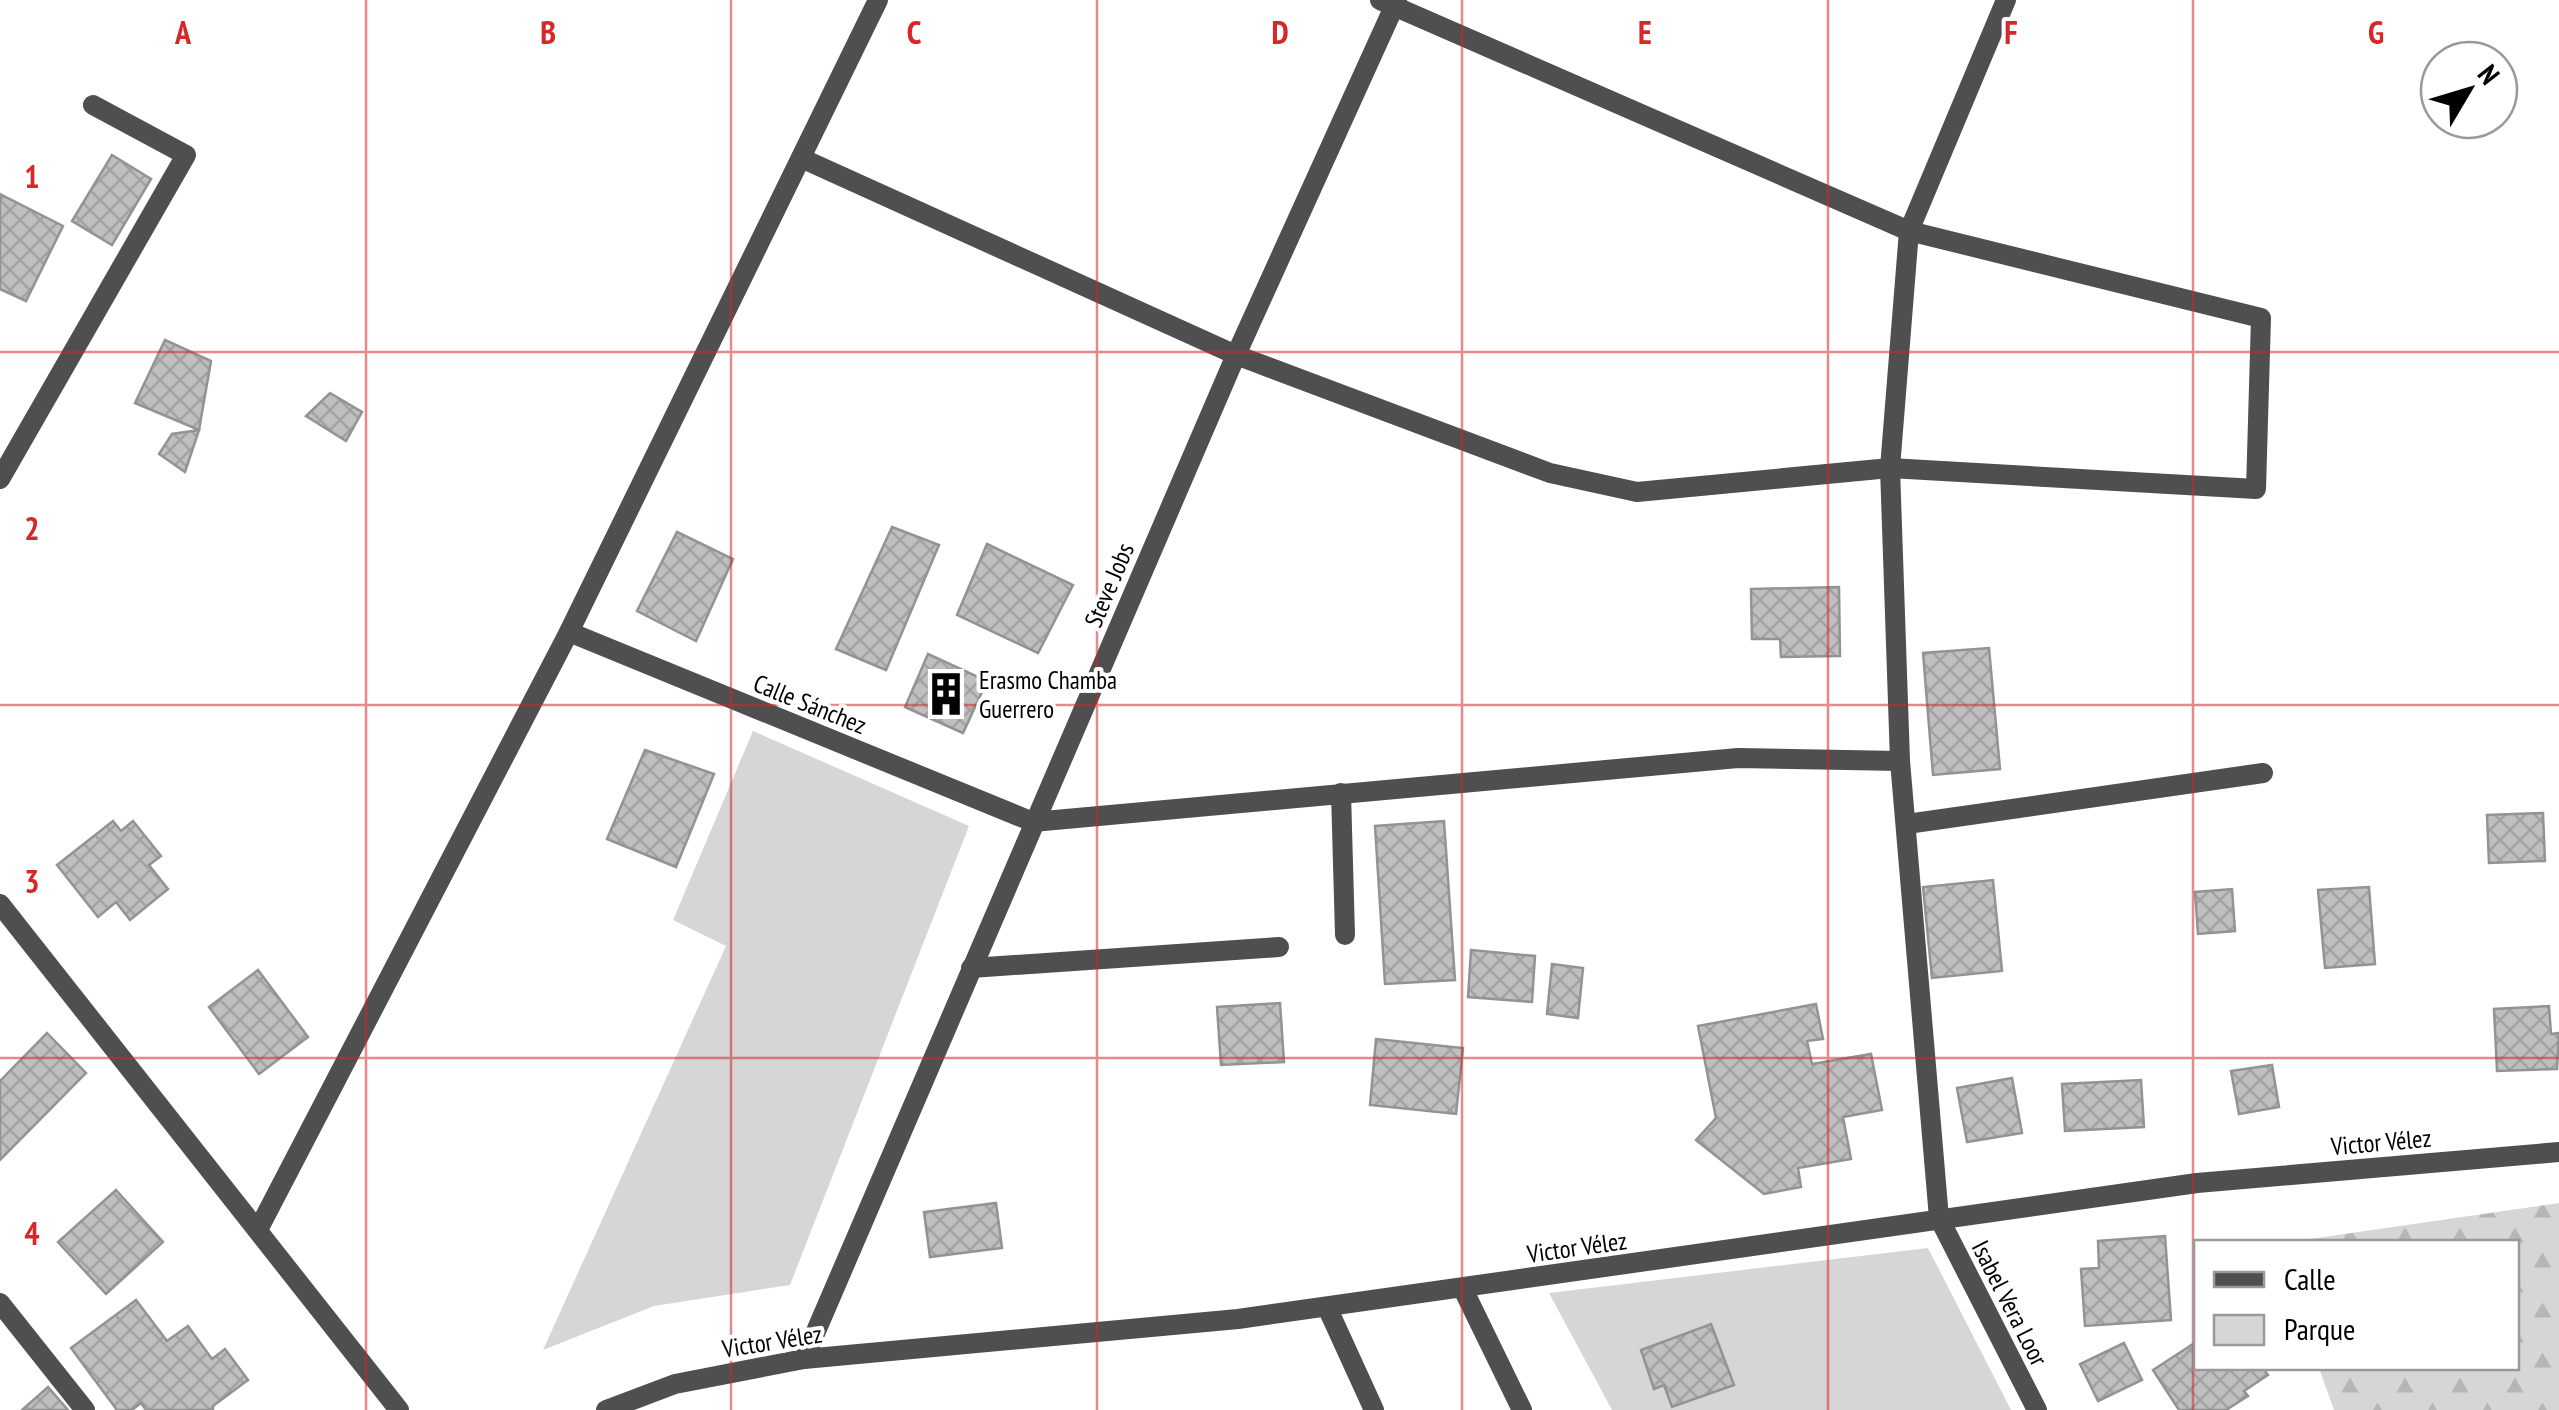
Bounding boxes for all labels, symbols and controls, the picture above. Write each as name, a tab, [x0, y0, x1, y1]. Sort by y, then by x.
text: A	[174, 11, 192, 53]
text: B	[540, 11, 556, 53]
text: C	[907, 11, 922, 53]
text: D	[1271, 11, 1289, 53]
text: E	[1638, 11, 1652, 53]
text: F	[2004, 11, 2018, 53]
text: G	[2368, 11, 2384, 53]
north arrow	[2419, 40, 2519, 140]
text: N	[2470, 57, 2508, 92]
text: 1	[24, 155, 40, 197]
text: 2	[24, 507, 40, 549]
street label: Steve Jobs	[1077, 538, 1141, 632]
place label: Erasmo Chamba Guerrero	[979, 664, 1117, 725]
street label: Calle Sánchez	[749, 667, 871, 741]
building icon: Erasmo Chamba Guerrero	[922, 670, 970, 718]
text: 3	[24, 860, 40, 902]
street label: Victor Vélez	[2329, 1122, 2432, 1162]
text: 4	[24, 1212, 40, 1254]
street label: Victor Vélez	[1524, 1224, 1629, 1270]
street label: Isabel Vera Loor	[1965, 1235, 2055, 1371]
legend	[2194, 1240, 2519, 1370]
text: Calle	[2284, 1259, 2336, 1298]
text: Parque	[2284, 1309, 2355, 1348]
street label: Victor Vélez	[719, 1317, 824, 1365]

